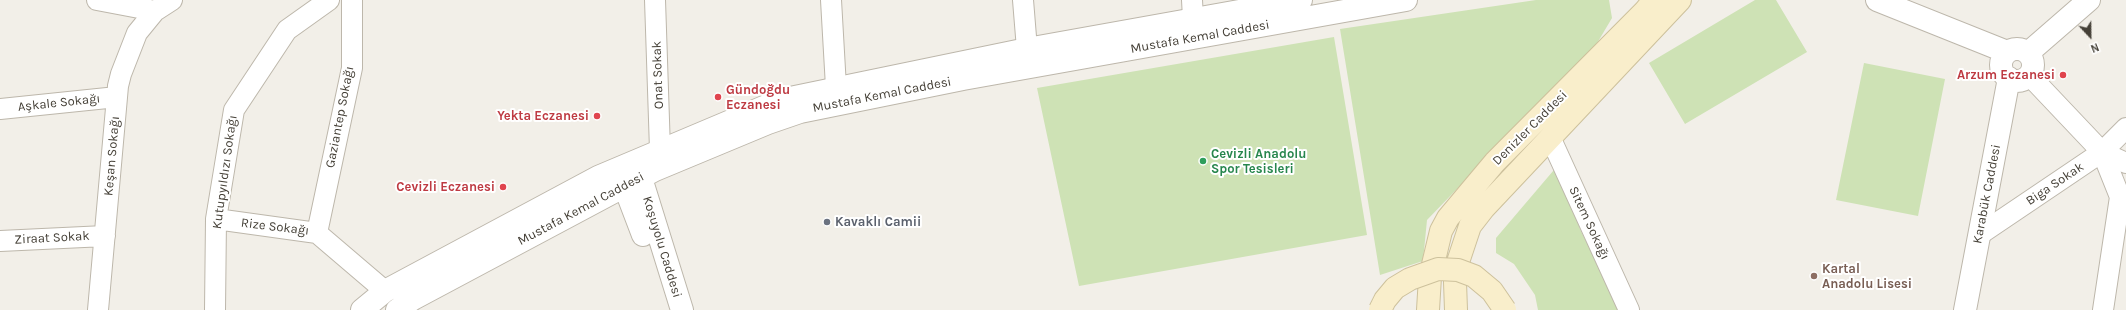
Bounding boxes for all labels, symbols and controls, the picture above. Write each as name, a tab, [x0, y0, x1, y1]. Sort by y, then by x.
north arrow	[2070, 16, 2110, 56]
street label: Mustafa Kemal Caddesi	[1129, 17, 1271, 57]
text: N	[2089, 40, 2101, 55]
street label: Onat Sokak	[649, 41, 667, 109]
street label: Gaziantep Sokağı	[322, 65, 358, 169]
place label: Arzum Eczanesi	[1957, 67, 2055, 83]
marker: Arzum Eczanesi	[2058, 70, 2068, 80]
street label: Mustafa Kemal Caddesi	[811, 74, 953, 116]
place label: Gündoğdu Eczanesi	[726, 82, 790, 113]
street label: Denizler Caddesi	[1489, 87, 1571, 169]
street label: Aşkale Sokağı	[17, 91, 101, 115]
marker: Gündoğdu Eczanesi	[713, 92, 723, 102]
place label: Yekta Eczanesi	[497, 108, 589, 124]
marker: Yekta Eczanesi	[592, 111, 602, 121]
street label: Kutupyıldızı Sokağı	[209, 114, 241, 230]
street label: Keşan Sokağı	[101, 115, 123, 197]
street label: Karabük Caddesi	[1970, 143, 2004, 245]
place label: Cevizli Anadolu Spor Tesisleri	[1211, 146, 1306, 177]
marker: Cevizli Anadolu Spor Tesisleri	[1198, 156, 1208, 166]
street label: Biga Sokak	[2023, 159, 2087, 209]
street label: Mustafa Kemal Caddesi	[515, 169, 647, 249]
place label: Cevizli Eczanesi	[396, 179, 495, 195]
marker: Cevizli Eczanesi	[498, 182, 508, 192]
street label: Sitem Sokağı	[1565, 184, 1613, 262]
street label: Koşuyolu Caddesi	[639, 194, 685, 300]
place label: Kavaklı Camii	[835, 214, 921, 230]
street label: Rize Sokağı	[240, 215, 310, 239]
marker: Kavaklı Camii	[822, 217, 832, 227]
street label: Ziraat Sokak	[14, 228, 90, 248]
place label: Kartal Anadolu Lisesi	[1822, 261, 1912, 292]
marker: Kartal Anadolu Lisesi	[1809, 271, 1819, 281]

